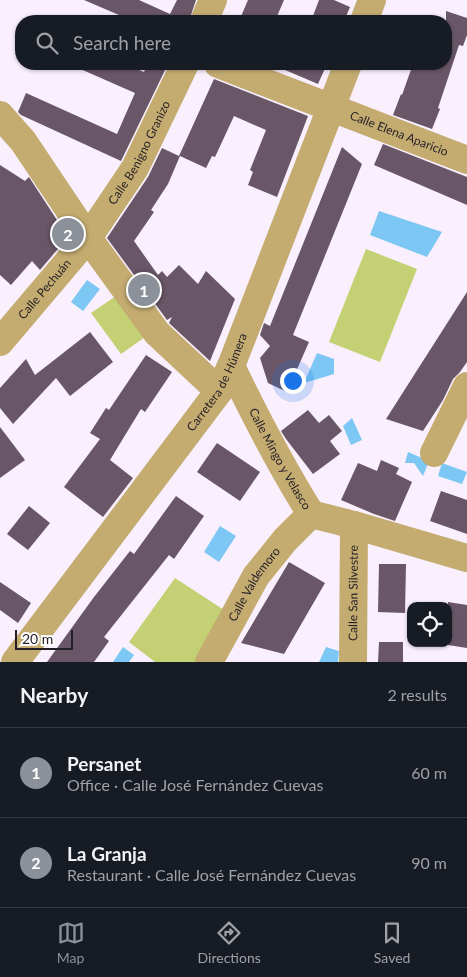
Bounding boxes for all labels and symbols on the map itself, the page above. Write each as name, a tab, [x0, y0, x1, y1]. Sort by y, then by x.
street label: Calle Benigno Granizo	[105, 98, 173, 207]
street label: Calle Elena Aparicio	[348, 108, 451, 159]
pin: 2	[52, 215, 84, 253]
street label: Calle Pechuán	[15, 256, 74, 322]
pin: 1	[128, 271, 160, 309]
street label: Carretera de Húmera	[183, 331, 250, 434]
your location	[280, 368, 306, 394]
street label: Calle Mingo y Velasco	[246, 405, 315, 512]
street label: Calle Valdemoro	[225, 544, 283, 624]
street label: Calle San Silvestre	[345, 545, 361, 641]
scale bar	[15, 627, 72, 650]

